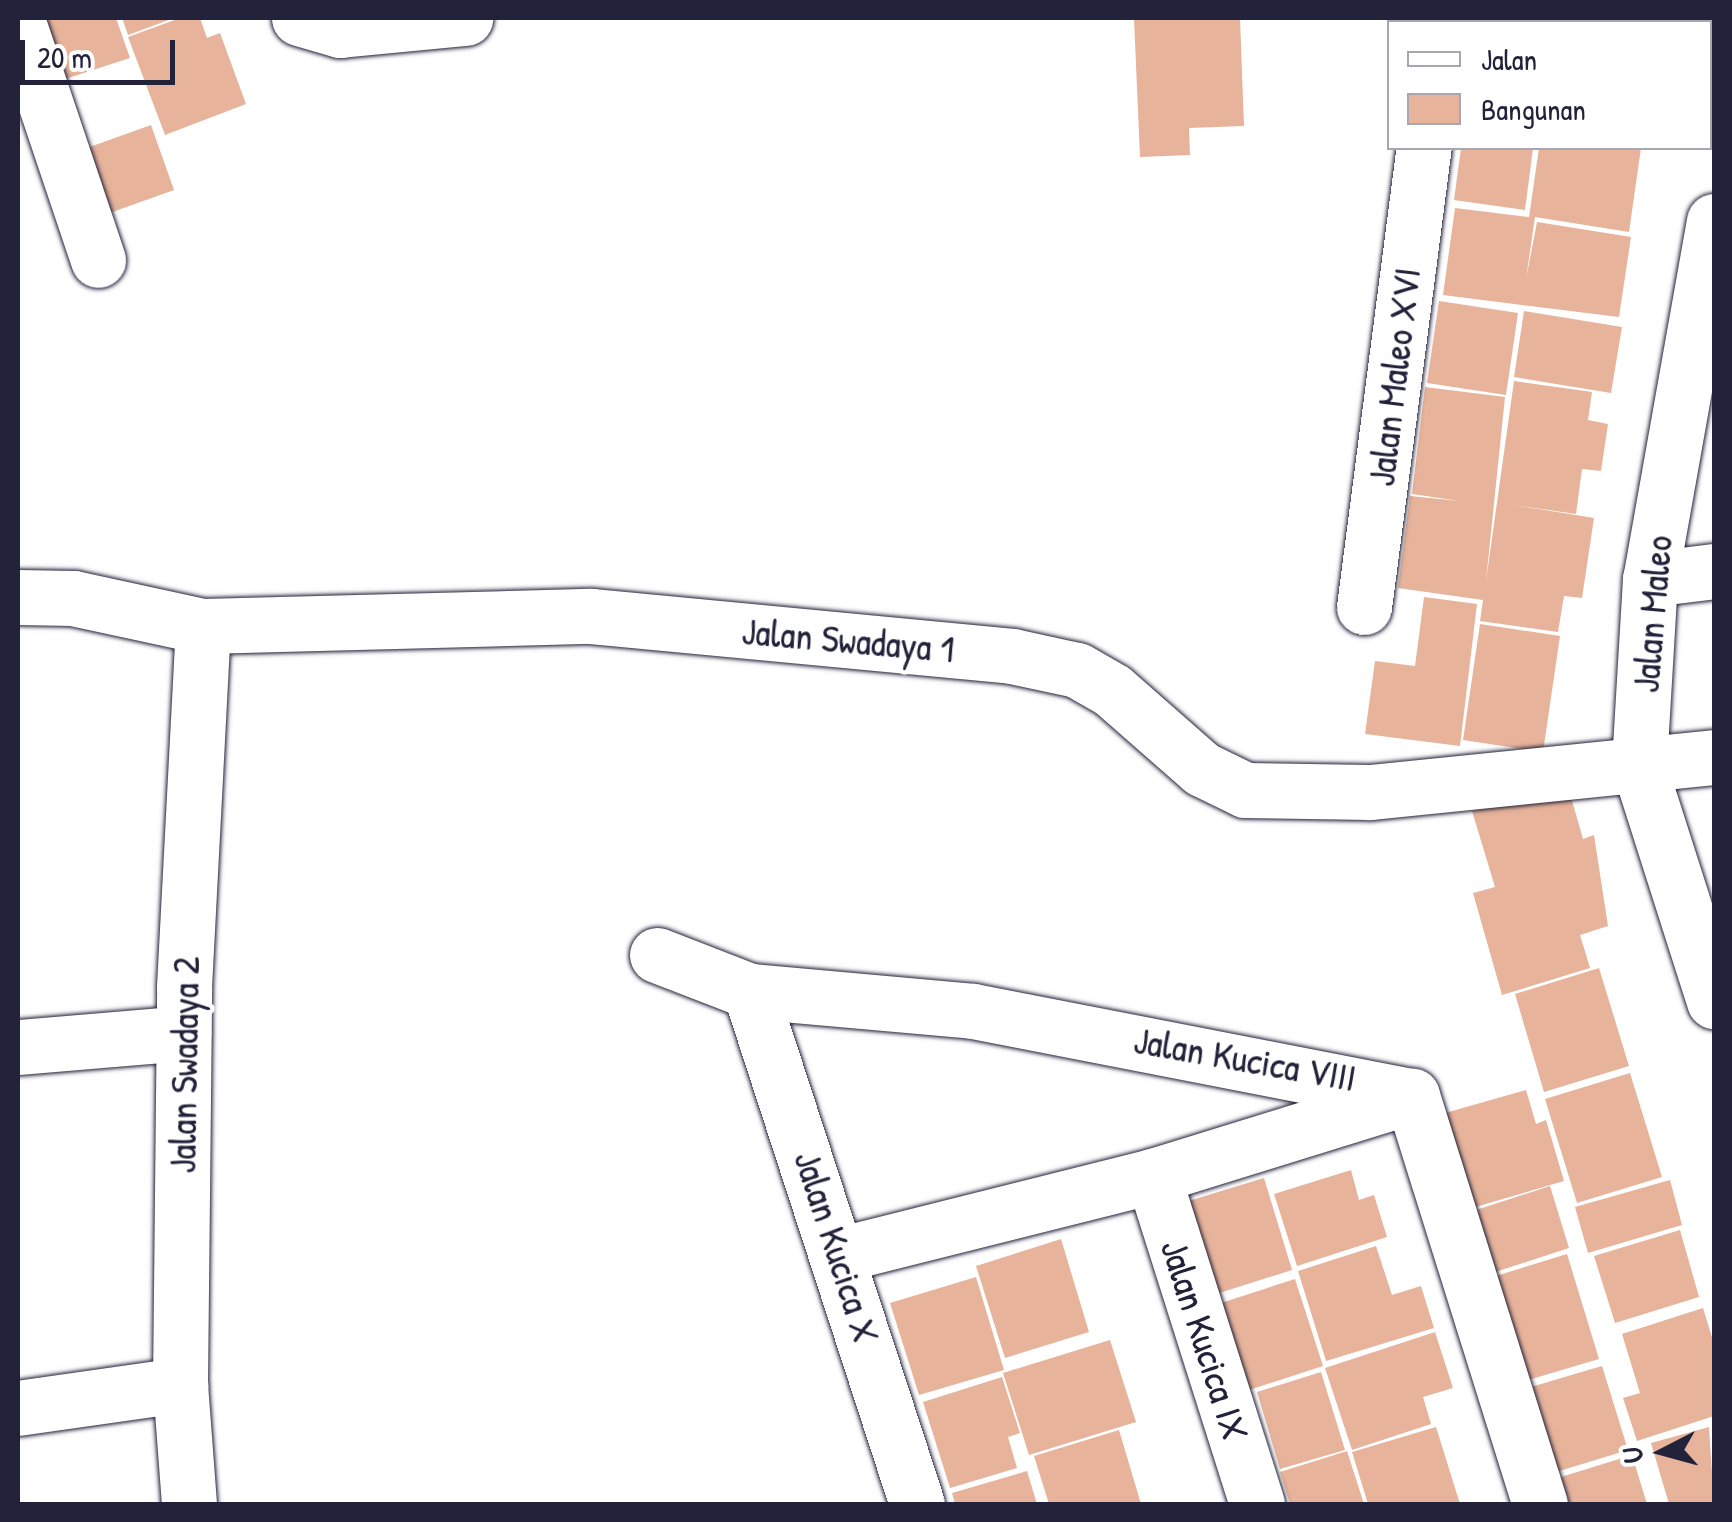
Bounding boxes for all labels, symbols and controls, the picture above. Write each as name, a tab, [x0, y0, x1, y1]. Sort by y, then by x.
scale bar	[25, 20, 180, 82]
legend	[1387, 20, 1712, 150]
text: 20 m	[37, 37, 92, 77]
text: Jalan	[1481, 39, 1537, 79]
text: Bangunan	[1481, 89, 1586, 129]
street label: Jalan Maleo XVI	[1358, 265, 1430, 489]
street label: Jalan Maleo	[1622, 533, 1682, 695]
street label: Jalan Swadaya 1	[740, 608, 956, 672]
street label: Jalan Swadaya 2	[159, 956, 209, 1174]
street label: Jalan Kucica VIII	[1130, 1017, 1360, 1101]
street label: Jalan Kucica X	[785, 1145, 889, 1349]
street label: Jalan Kucica IX	[1151, 1234, 1259, 1446]
north arrow	[1612, 1402, 1712, 1502]
text: U	[1612, 1445, 1652, 1465]

